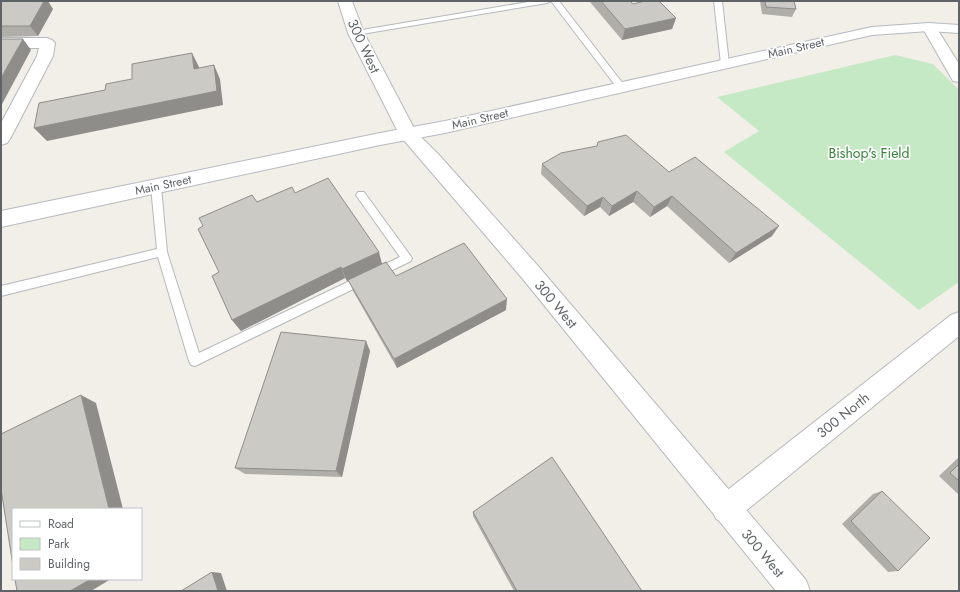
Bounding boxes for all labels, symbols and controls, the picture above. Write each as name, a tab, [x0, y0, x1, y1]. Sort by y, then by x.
street label: 300 West	[343, 16, 386, 77]
street label: Main Street	[766, 33, 826, 63]
street label: Main Street	[450, 104, 510, 134]
park label: Bishop's Field	[828, 143, 910, 163]
street label: Main Street	[133, 170, 193, 200]
street label: 300 West	[530, 276, 583, 333]
street label: 300 North	[812, 388, 874, 442]
legend	[12, 508, 142, 580]
text: Road	[48, 515, 74, 533]
street label: 300 West	[737, 525, 790, 582]
text: Park	[48, 535, 70, 553]
text: Building	[48, 555, 90, 573]

